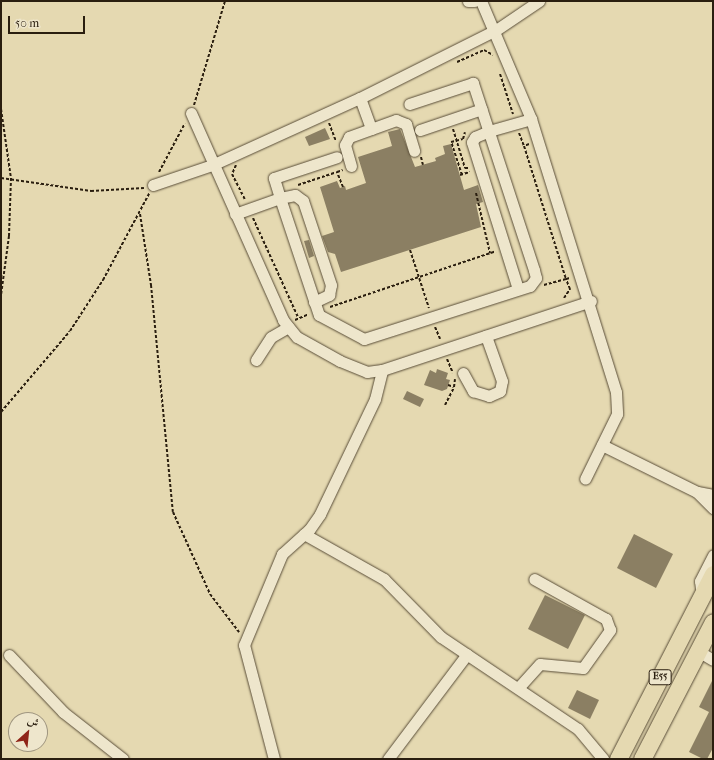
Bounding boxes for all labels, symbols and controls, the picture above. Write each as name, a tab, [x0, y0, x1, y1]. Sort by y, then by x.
scale bar	[10, 8, 87, 34]
text: 50 m	[15, 16, 39, 30]
road number: E55	[648, 669, 672, 685]
north arrow	[8, 712, 48, 752]
text: ش	[25, 713, 41, 730]

